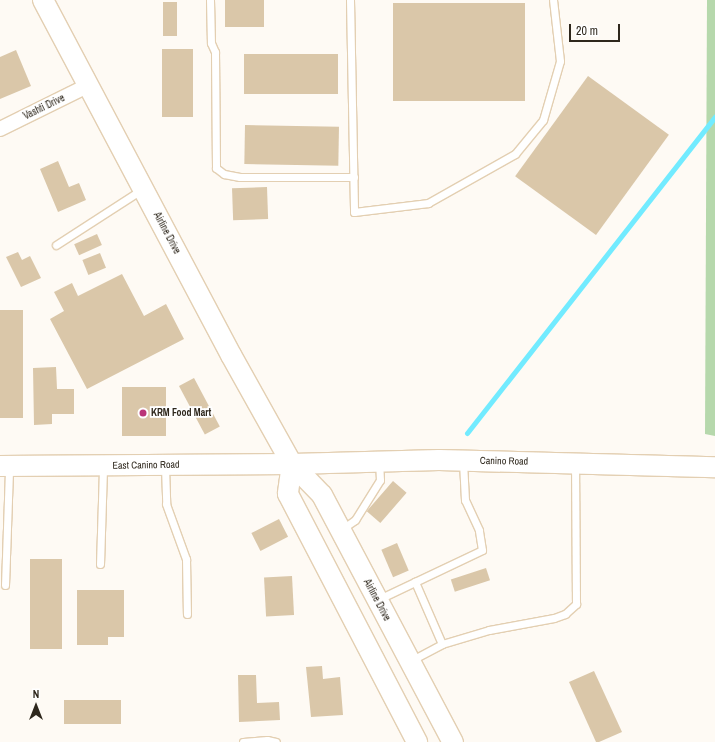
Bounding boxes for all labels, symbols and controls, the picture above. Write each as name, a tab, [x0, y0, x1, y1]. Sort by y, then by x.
scale bar	[571, 16, 622, 42]
text: 20 m	[576, 23, 598, 39]
street label: Vashti Drive	[21, 92, 67, 122]
street label: Airline Drive	[151, 210, 183, 256]
place label: KRM Food Mart	[151, 407, 211, 419]
marker: KRM Food Mart	[138, 408, 148, 418]
street label: Canino Road	[480, 455, 528, 467]
street label: East Canino Road	[112, 458, 180, 472]
street label: Airline Drive	[361, 577, 393, 623]
north arrow	[16, 686, 56, 726]
text: N	[33, 687, 39, 701]

